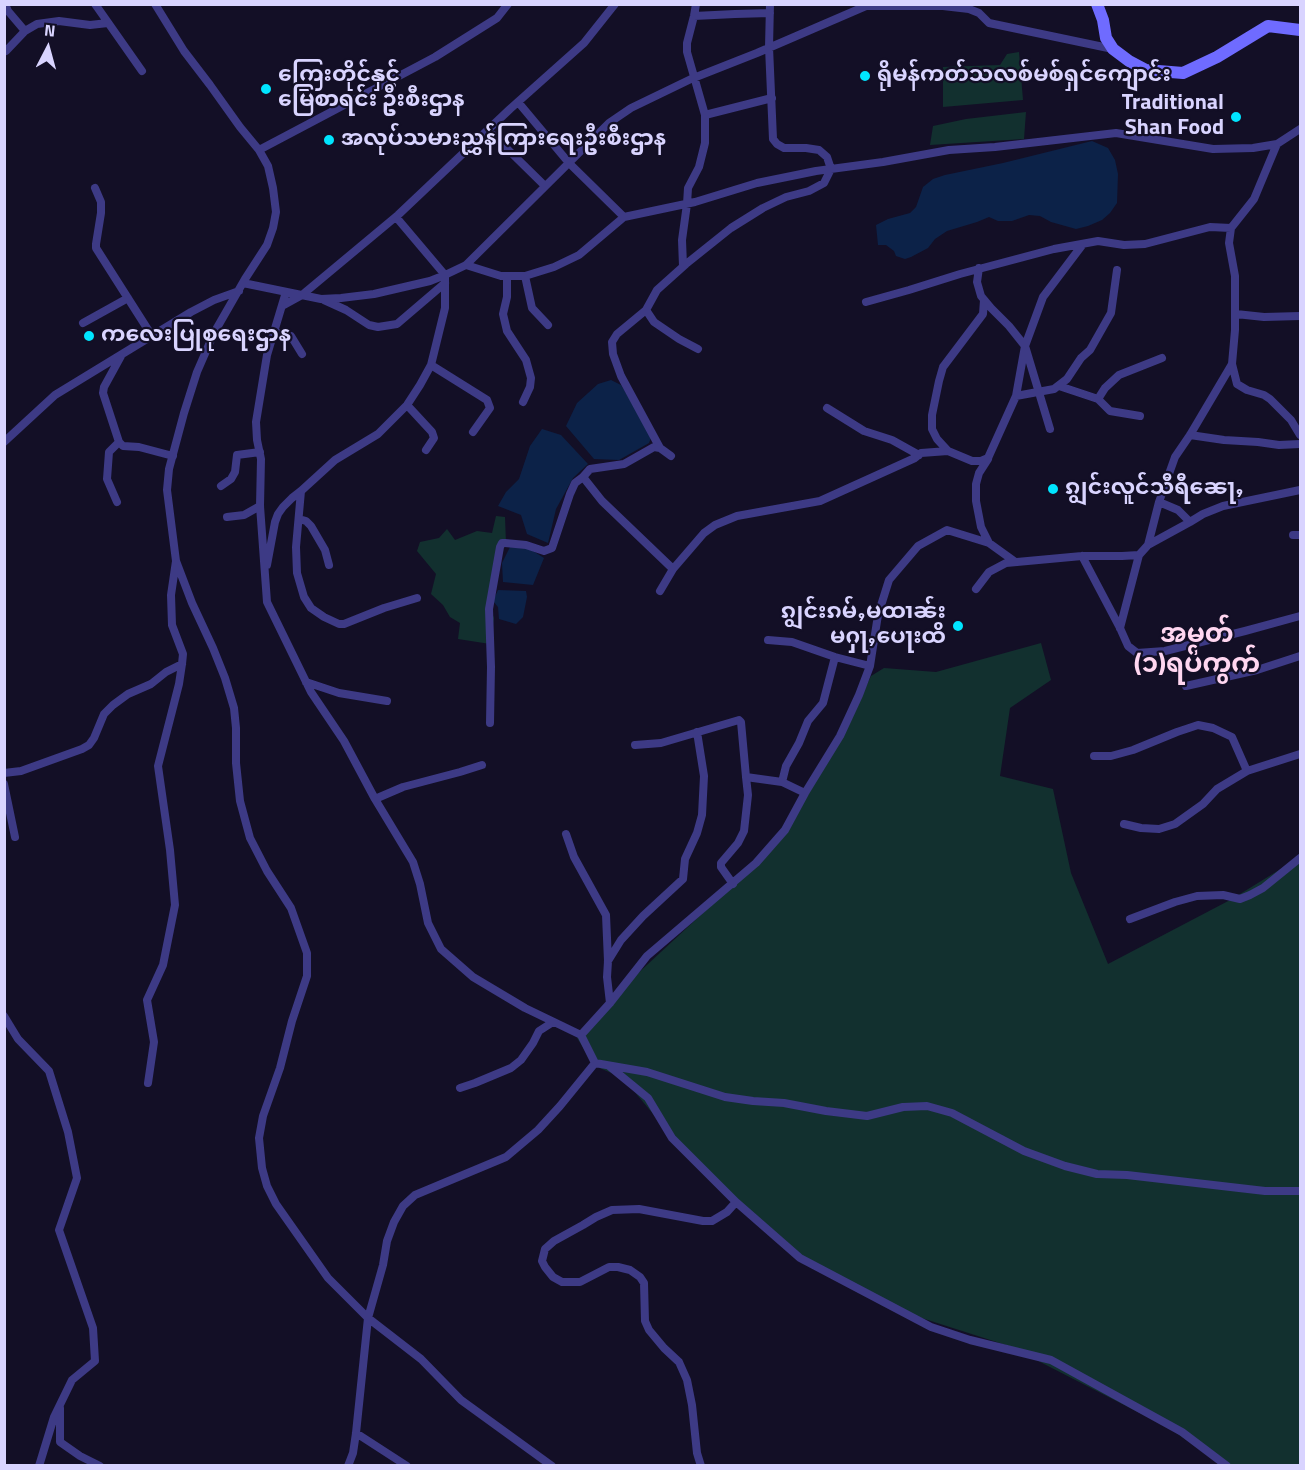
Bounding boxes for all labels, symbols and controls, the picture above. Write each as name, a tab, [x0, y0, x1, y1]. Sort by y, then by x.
north arrow	[18, 18, 78, 78]
text: N	[43, 18, 57, 43]
place label: ကြေးတိုင်နှင့် မြေစာရင်း ဦးစီးဌာန	[278, 63, 465, 114]
place label: ရိုမန်ကတ်သလစ်မစ်ရှင်ကျောင်း	[877, 63, 1171, 89]
marker: ရိုမန်ကတ်သလစ်မစ်ရှင်ကျောင်း	[858, 69, 872, 83]
marker: ကြေးတိုင်နှင့် မြေစာရင်း ဦးစီးဌာန	[259, 82, 273, 96]
place label: Traditional Shan Food	[1122, 91, 1224, 142]
marker: Traditional Shan Food	[1229, 110, 1243, 124]
place label: အလုပ်သမားညွှန်ကြားရေးဦးစီးဌာန	[341, 127, 666, 153]
marker: အလုပ်သမားညွှန်ကြားရေးဦးစီးဌာန	[322, 133, 336, 147]
place label: ကလေးပြုစုရေးဌာန	[101, 323, 291, 349]
marker: ကလေးပြုစုရေးဌာန	[82, 329, 96, 343]
place label: ၵျွင်းလူင်သီရီၼေႃႇ	[1065, 476, 1244, 502]
marker: ၵျွင်းလူင်သီရီၼေႃႇ	[1046, 482, 1060, 496]
place label: ၵျွင်းၵမ်ႇမထၢၼ်း မႁႃႇပေႃးထိ	[781, 600, 946, 652]
marker: ၵျွင်းၵမ်ႇမထၢၼ်း မႁႃႇပေႃးထိ	[951, 619, 965, 633]
district label: အမှတ် (၁)ရပ်ကွက်	[1134, 620, 1260, 682]

